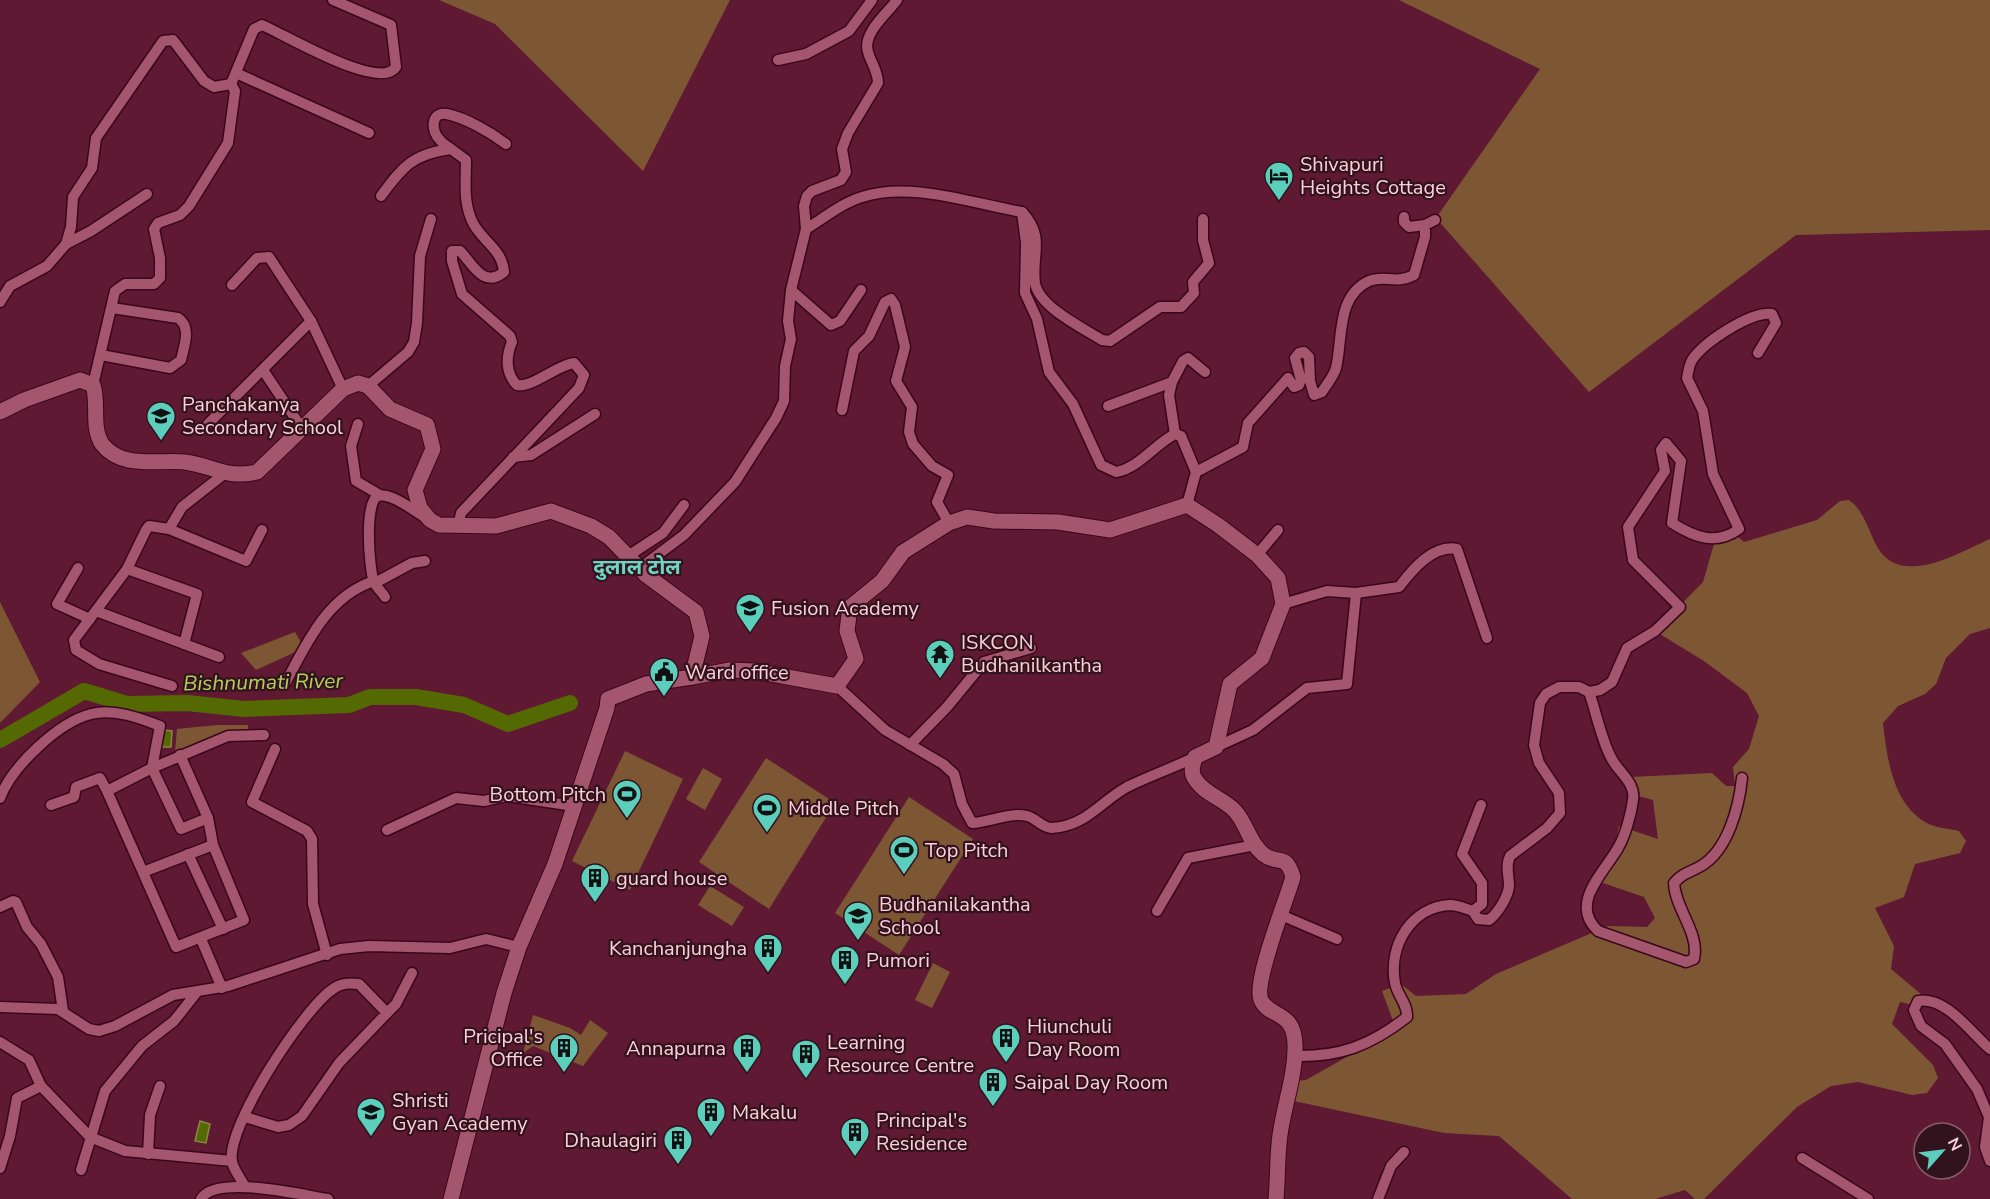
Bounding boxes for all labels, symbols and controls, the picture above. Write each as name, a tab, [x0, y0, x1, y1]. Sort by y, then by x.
place label: Shivapuri Heights Cottage	[1300, 151, 1446, 201]
hotel icon: Shivapuri Heights Cottage	[1263, 160, 1295, 202]
place label: Panchakanya Secondary School	[182, 391, 343, 441]
school or university icon: Panchakanya Secondary School	[145, 400, 177, 442]
district label: दुलाल टोल	[593, 553, 681, 581]
school or university icon: Fusion Academy	[734, 592, 766, 634]
place label: Fusion Academy	[771, 595, 919, 622]
place label: ISKCON Budhanilkantha	[961, 629, 1102, 679]
temple icon: ISKCON Budhanilkantha	[924, 638, 956, 680]
public building icon: Ward office	[648, 656, 680, 698]
place label: Ward office	[685, 659, 789, 686]
water label: Bishnumati River	[183, 667, 344, 697]
sports icon: Bottom Pitch	[611, 778, 643, 820]
place label: Bottom Pitch	[490, 781, 606, 808]
sports icon: Middle Pitch	[751, 792, 783, 834]
place label: Middle Pitch	[788, 795, 899, 822]
sports icon: Top Pitch	[888, 834, 920, 876]
place label: Top Pitch	[925, 837, 1008, 864]
building icon: guard house	[579, 862, 611, 904]
place label: guard house	[616, 865, 727, 892]
place label: Budhanilakantha School	[879, 891, 1031, 941]
school or university icon: Budhanilakantha School	[842, 900, 874, 942]
building icon: Kanchanjungha	[752, 932, 784, 974]
place label: Kanchanjungha	[609, 935, 747, 962]
building icon: Pumori	[829, 944, 861, 986]
place label: Pumori	[866, 947, 930, 974]
place label: Hiunchuli Day Room	[1027, 1013, 1120, 1063]
building icon: Hiunchuli Day Room	[990, 1022, 1022, 1064]
place label: Pricipal's Office	[463, 1023, 543, 1073]
place label: Learning Resource Centre	[827, 1029, 974, 1079]
building icon: Pricipal's Office	[548, 1032, 580, 1074]
building icon: Annapurna	[731, 1032, 763, 1074]
place label: Annapurna	[626, 1035, 726, 1062]
building icon: Learning Resource Centre	[790, 1038, 822, 1080]
building icon: Saipal Day Room	[977, 1066, 1009, 1108]
place label: Saipal Day Room	[1014, 1069, 1168, 1096]
place label: Shristi Gyan Academy	[392, 1087, 528, 1137]
school or university icon: Shristi Gyan Academy	[355, 1096, 387, 1138]
building icon: Makalu	[695, 1096, 727, 1138]
place label: Makalu	[732, 1099, 797, 1126]
place label: Principal's Residence	[876, 1107, 967, 1157]
building icon: Principal's Residence	[839, 1116, 871, 1158]
north arrow	[1912, 1121, 1972, 1181]
building icon: Dhaulagiri	[662, 1124, 694, 1166]
place label: Dhaulagiri	[564, 1127, 657, 1154]
text: N	[1942, 1134, 1967, 1155]

